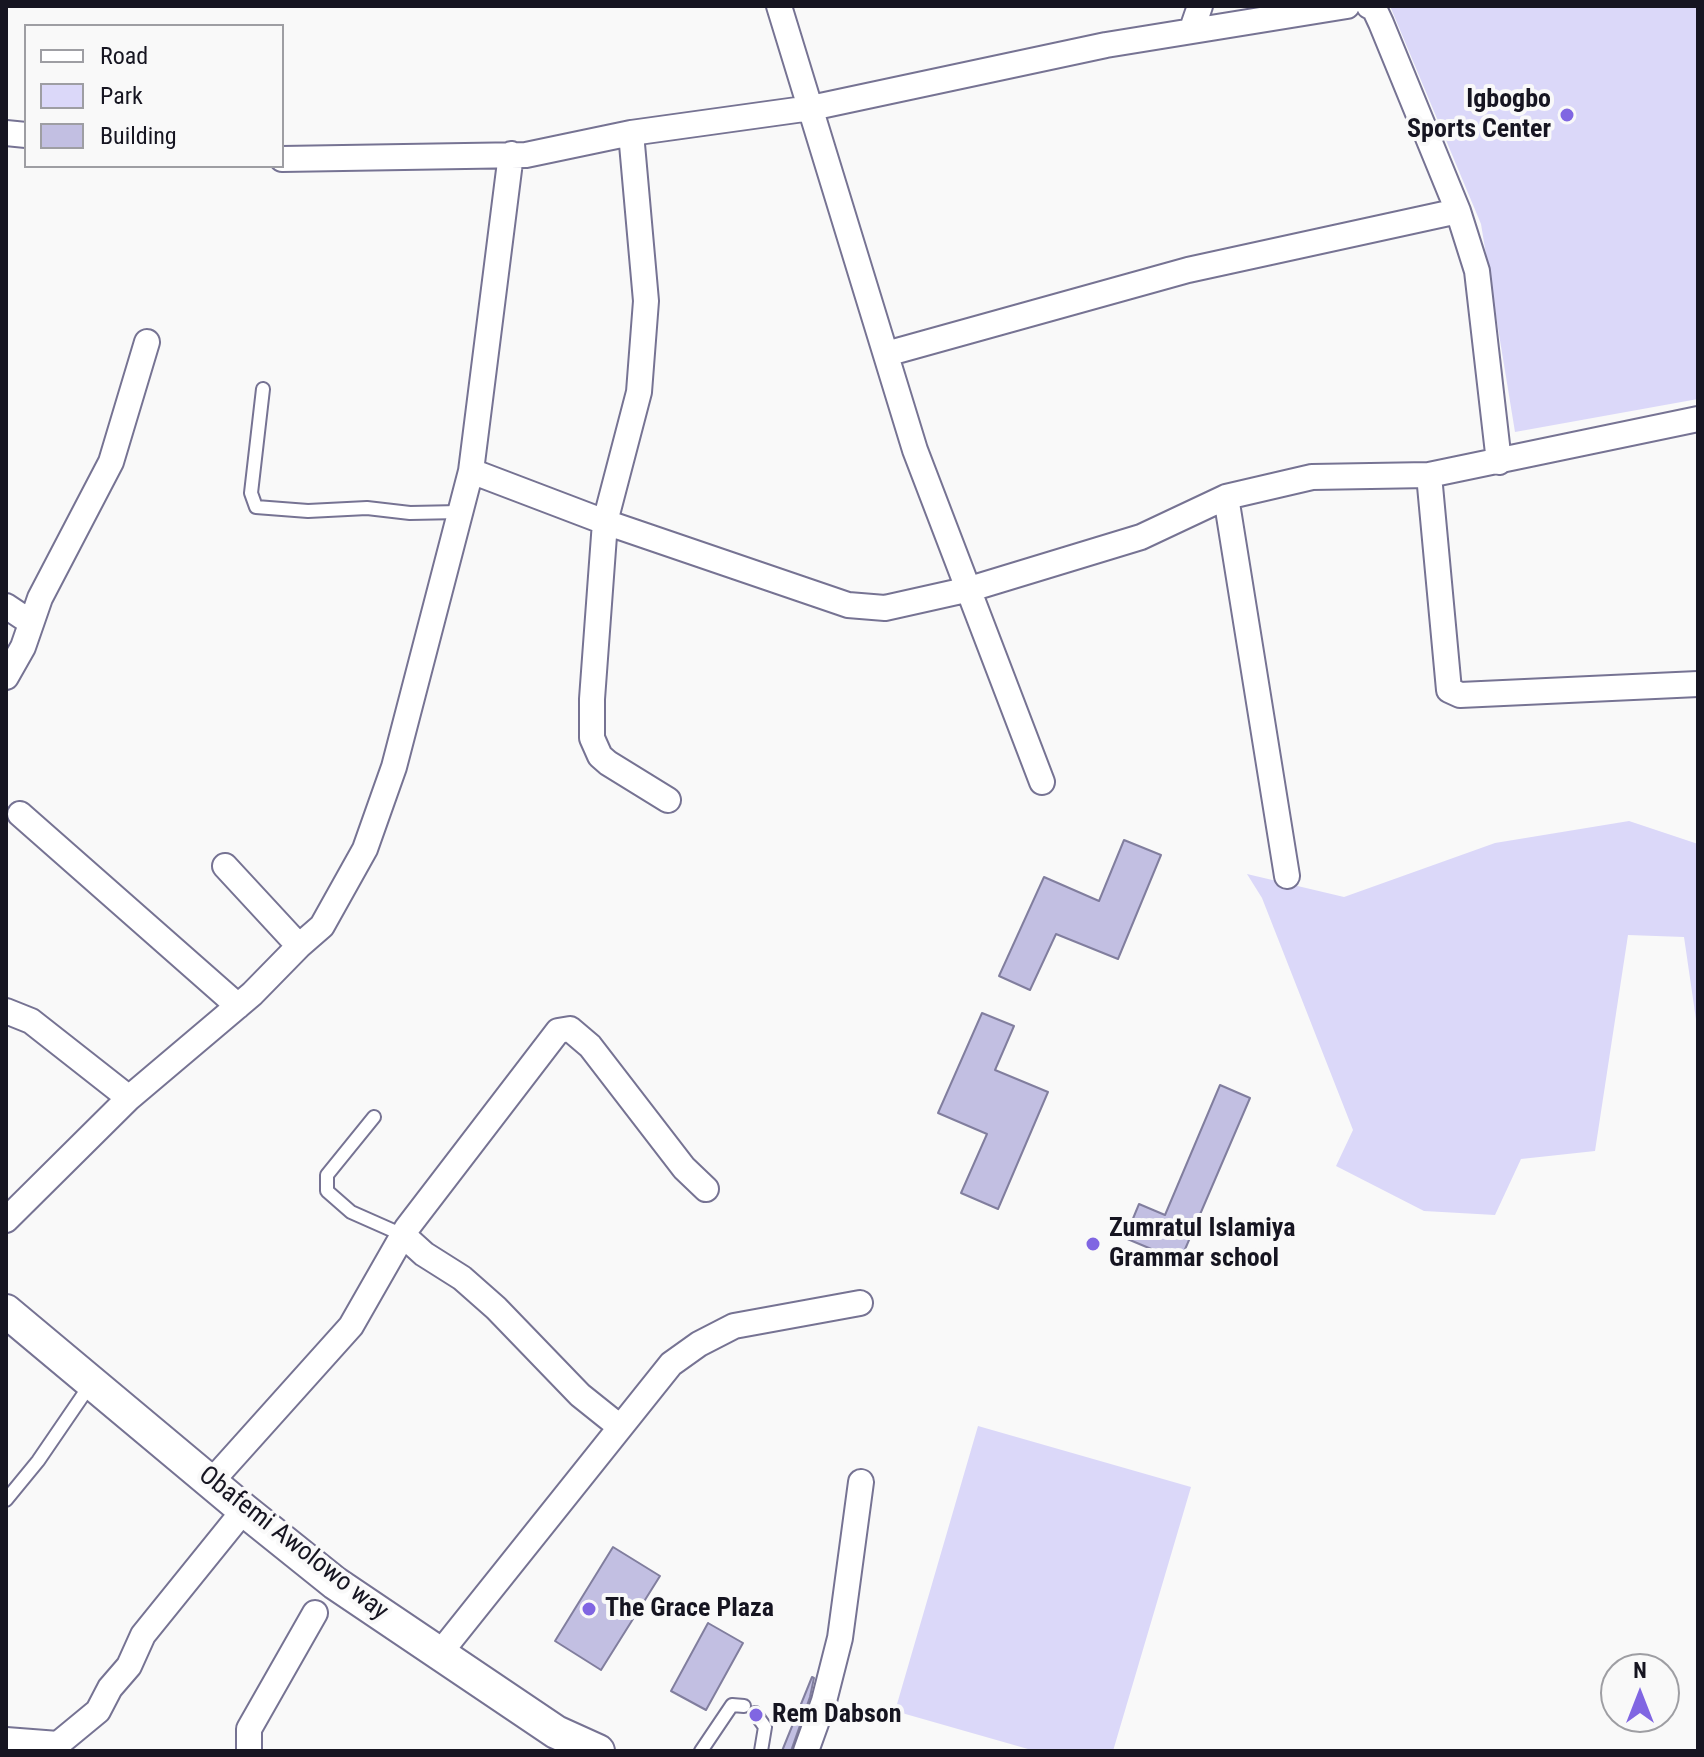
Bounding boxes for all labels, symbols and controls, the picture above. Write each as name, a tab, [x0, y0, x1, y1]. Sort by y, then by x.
legend	[24, 24, 284, 168]
text: Road	[100, 42, 148, 70]
text: Park	[100, 82, 143, 110]
place label: Igbogbo Sports Center	[1407, 84, 1551, 146]
marker: Igbogbo Sports Center	[1558, 106, 1576, 124]
text: Building	[100, 122, 177, 150]
place label: Zumratul Islamiya Grammar school	[1109, 1213, 1295, 1274]
marker: Zumratul Islamiya Grammar school	[1084, 1235, 1102, 1253]
street label: Obafemi Awolowo way	[192, 1460, 394, 1628]
place label: The Grace Plaza	[605, 1593, 774, 1625]
marker: The Grace Plaza	[580, 1600, 598, 1618]
north arrow	[1600, 1653, 1680, 1733]
text: N	[1633, 1658, 1647, 1683]
place label: Rem Dabson	[772, 1699, 901, 1731]
marker: Rem Dabson	[747, 1706, 765, 1724]

